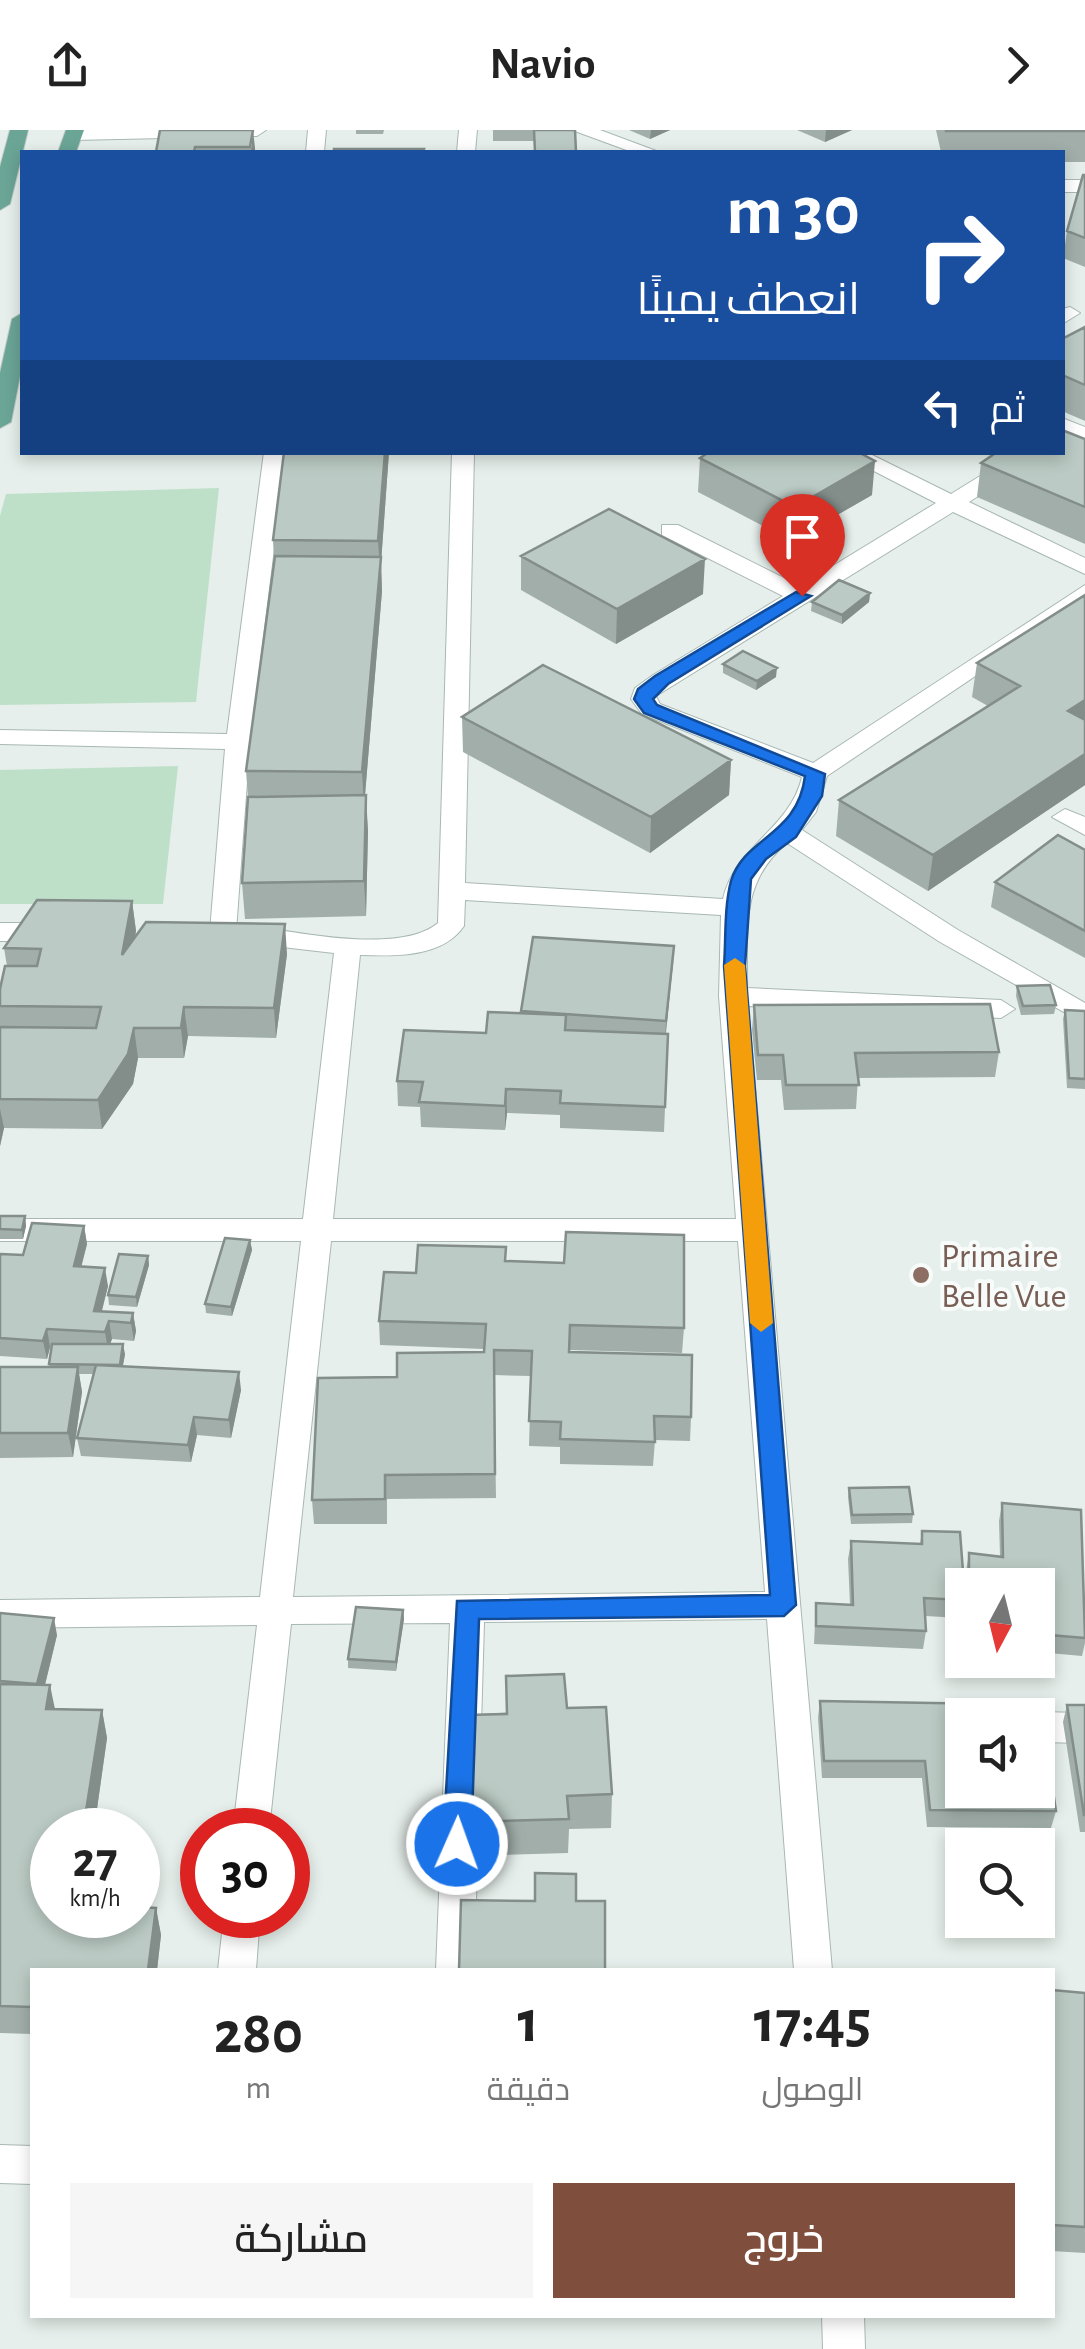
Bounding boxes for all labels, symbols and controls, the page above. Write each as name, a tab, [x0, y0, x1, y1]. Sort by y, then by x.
icon: share	[40, 38, 95, 93]
icon: forward	[990, 38, 1045, 93]
text: Navio	[490, 42, 595, 87]
text: 30 m	[726, 177, 860, 247]
icon: right	[895, 190, 1025, 320]
text: انعطف يمينًا	[637, 278, 860, 323]
icon: left	[915, 380, 970, 435]
text: ثم	[990, 392, 1025, 430]
pin	[760, 494, 845, 597]
icon: arrive	[775, 509, 830, 564]
place label: Primaire Belle Vue	[941, 1239, 1067, 1314]
marker: Primaire Belle Vue	[910, 1264, 932, 1286]
north arrow	[945, 1568, 1055, 1678]
map controls	[945, 1568, 1055, 1938]
button: sound	[945, 1698, 1055, 1808]
position arrow	[405, 1792, 509, 1896]
speed limit sign: 30	[180, 1808, 310, 1938]
button: search	[945, 1828, 1055, 1938]
text: 27	[72, 1836, 118, 1886]
text: km/h	[69, 1886, 121, 1911]
text: 1	[518, 1993, 539, 2053]
text: 17:45	[754, 1993, 871, 2053]
text: 280	[214, 2004, 303, 2064]
text: m	[246, 2072, 271, 2104]
text: دقيقة	[487, 2074, 570, 2106]
text: الوصول	[762, 2074, 863, 2106]
button: مشاركة	[70, 2183, 533, 2298]
button: خروج	[553, 2183, 1015, 2298]

